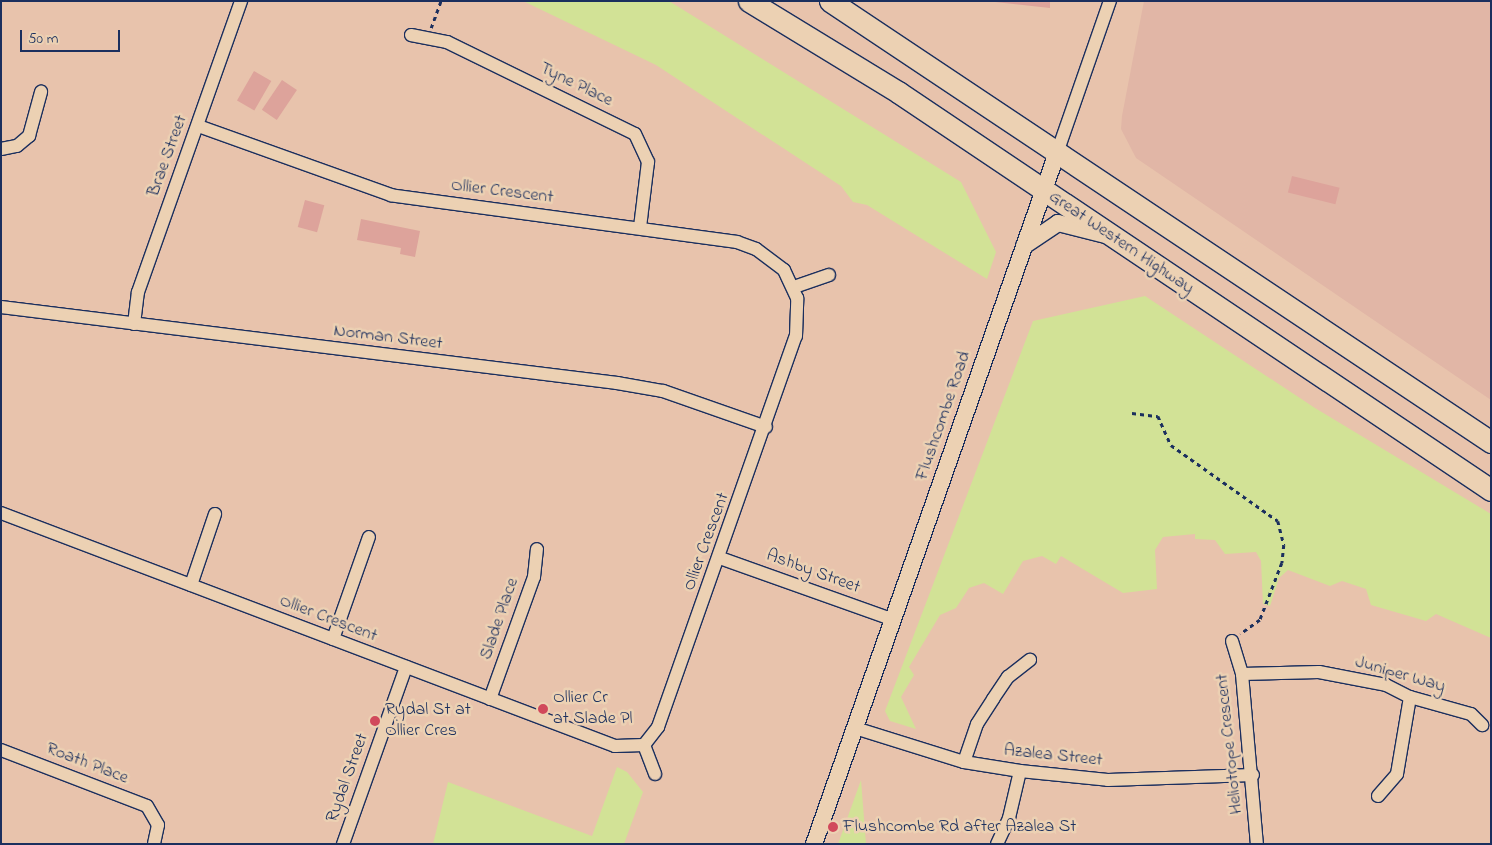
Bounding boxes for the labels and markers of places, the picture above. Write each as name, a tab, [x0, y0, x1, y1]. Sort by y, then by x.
place label: Ollier Cr at Slade Pl	[553, 688, 633, 731]
place label: Rydal St at Ollier Cres	[385, 700, 471, 742]
marker: Ollier Cr at Slade Pl	[537, 703, 549, 715]
marker: Rydal St at Ollier Cres	[369, 715, 381, 727]
place label: Flushcombe Rd after Azalea St	[843, 816, 1076, 838]
marker: Flushcombe Rd after Azalea St	[827, 821, 839, 833]

